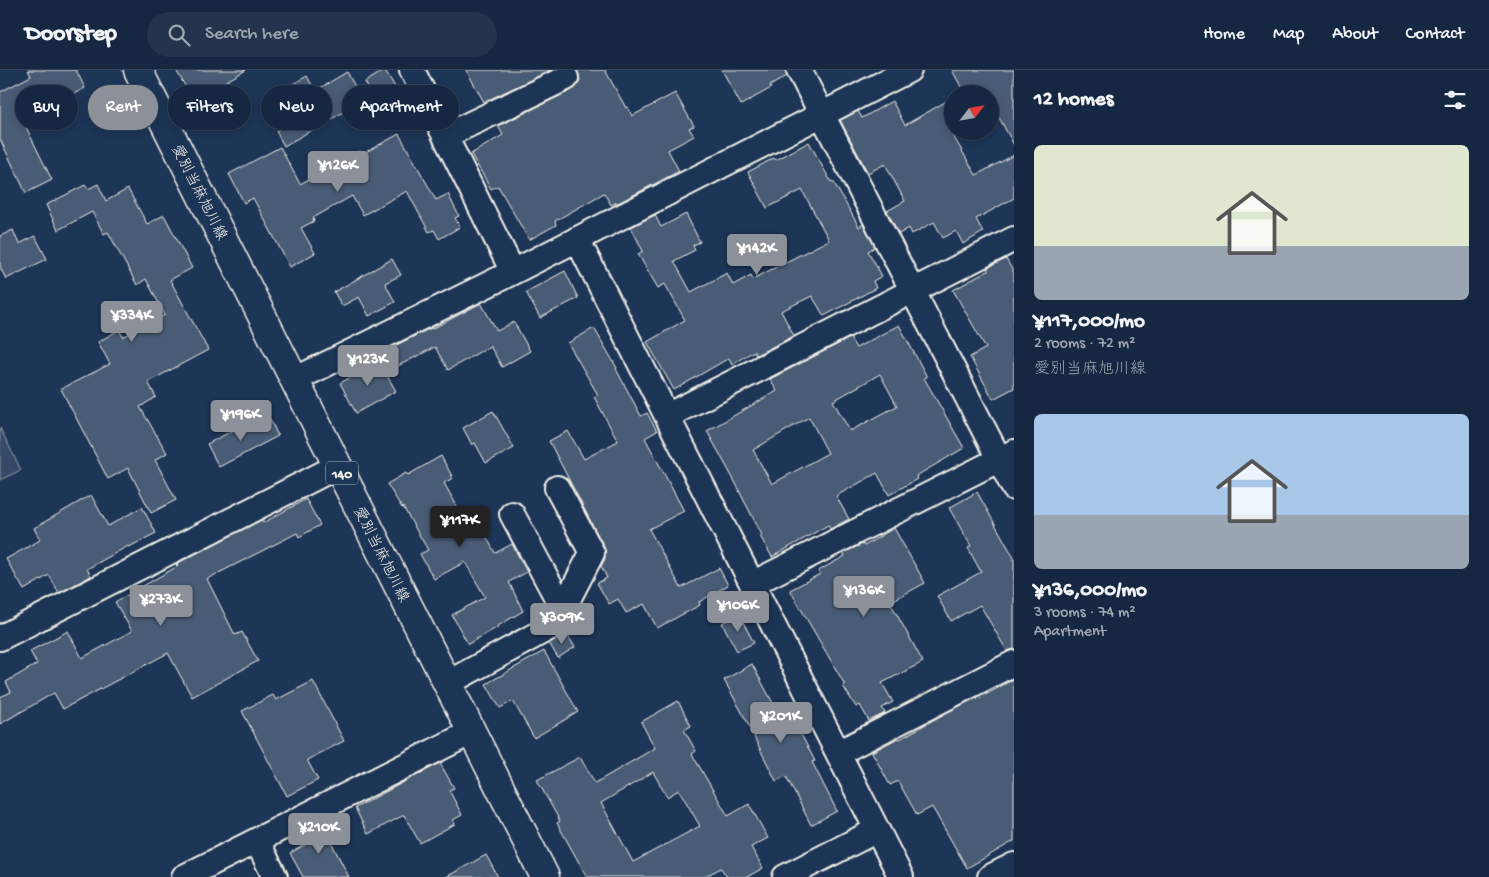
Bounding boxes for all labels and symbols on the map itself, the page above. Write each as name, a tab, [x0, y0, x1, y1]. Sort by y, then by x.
north arrow	[944, 85, 999, 140]
street label: 愛別当麻旭川線	[166, 142, 231, 244]
pin: ¥126K	[303, 150, 373, 193]
pin: ¥142K	[722, 234, 792, 276]
pin: ¥334K	[97, 300, 167, 343]
pin: ¥123K	[333, 344, 403, 387]
pin: ¥196K	[206, 400, 276, 442]
road number: 140	[326, 462, 358, 484]
street label: 愛別当麻旭川線	[348, 504, 413, 606]
pin: ¥117K	[425, 506, 495, 548]
pin: ¥136K	[829, 576, 899, 618]
pin: ¥273K	[126, 584, 196, 627]
pin: ¥106K	[703, 590, 773, 633]
pin: ¥309K	[527, 602, 597, 645]
pin: ¥201K	[746, 702, 816, 744]
pin: ¥210K	[284, 812, 354, 855]

